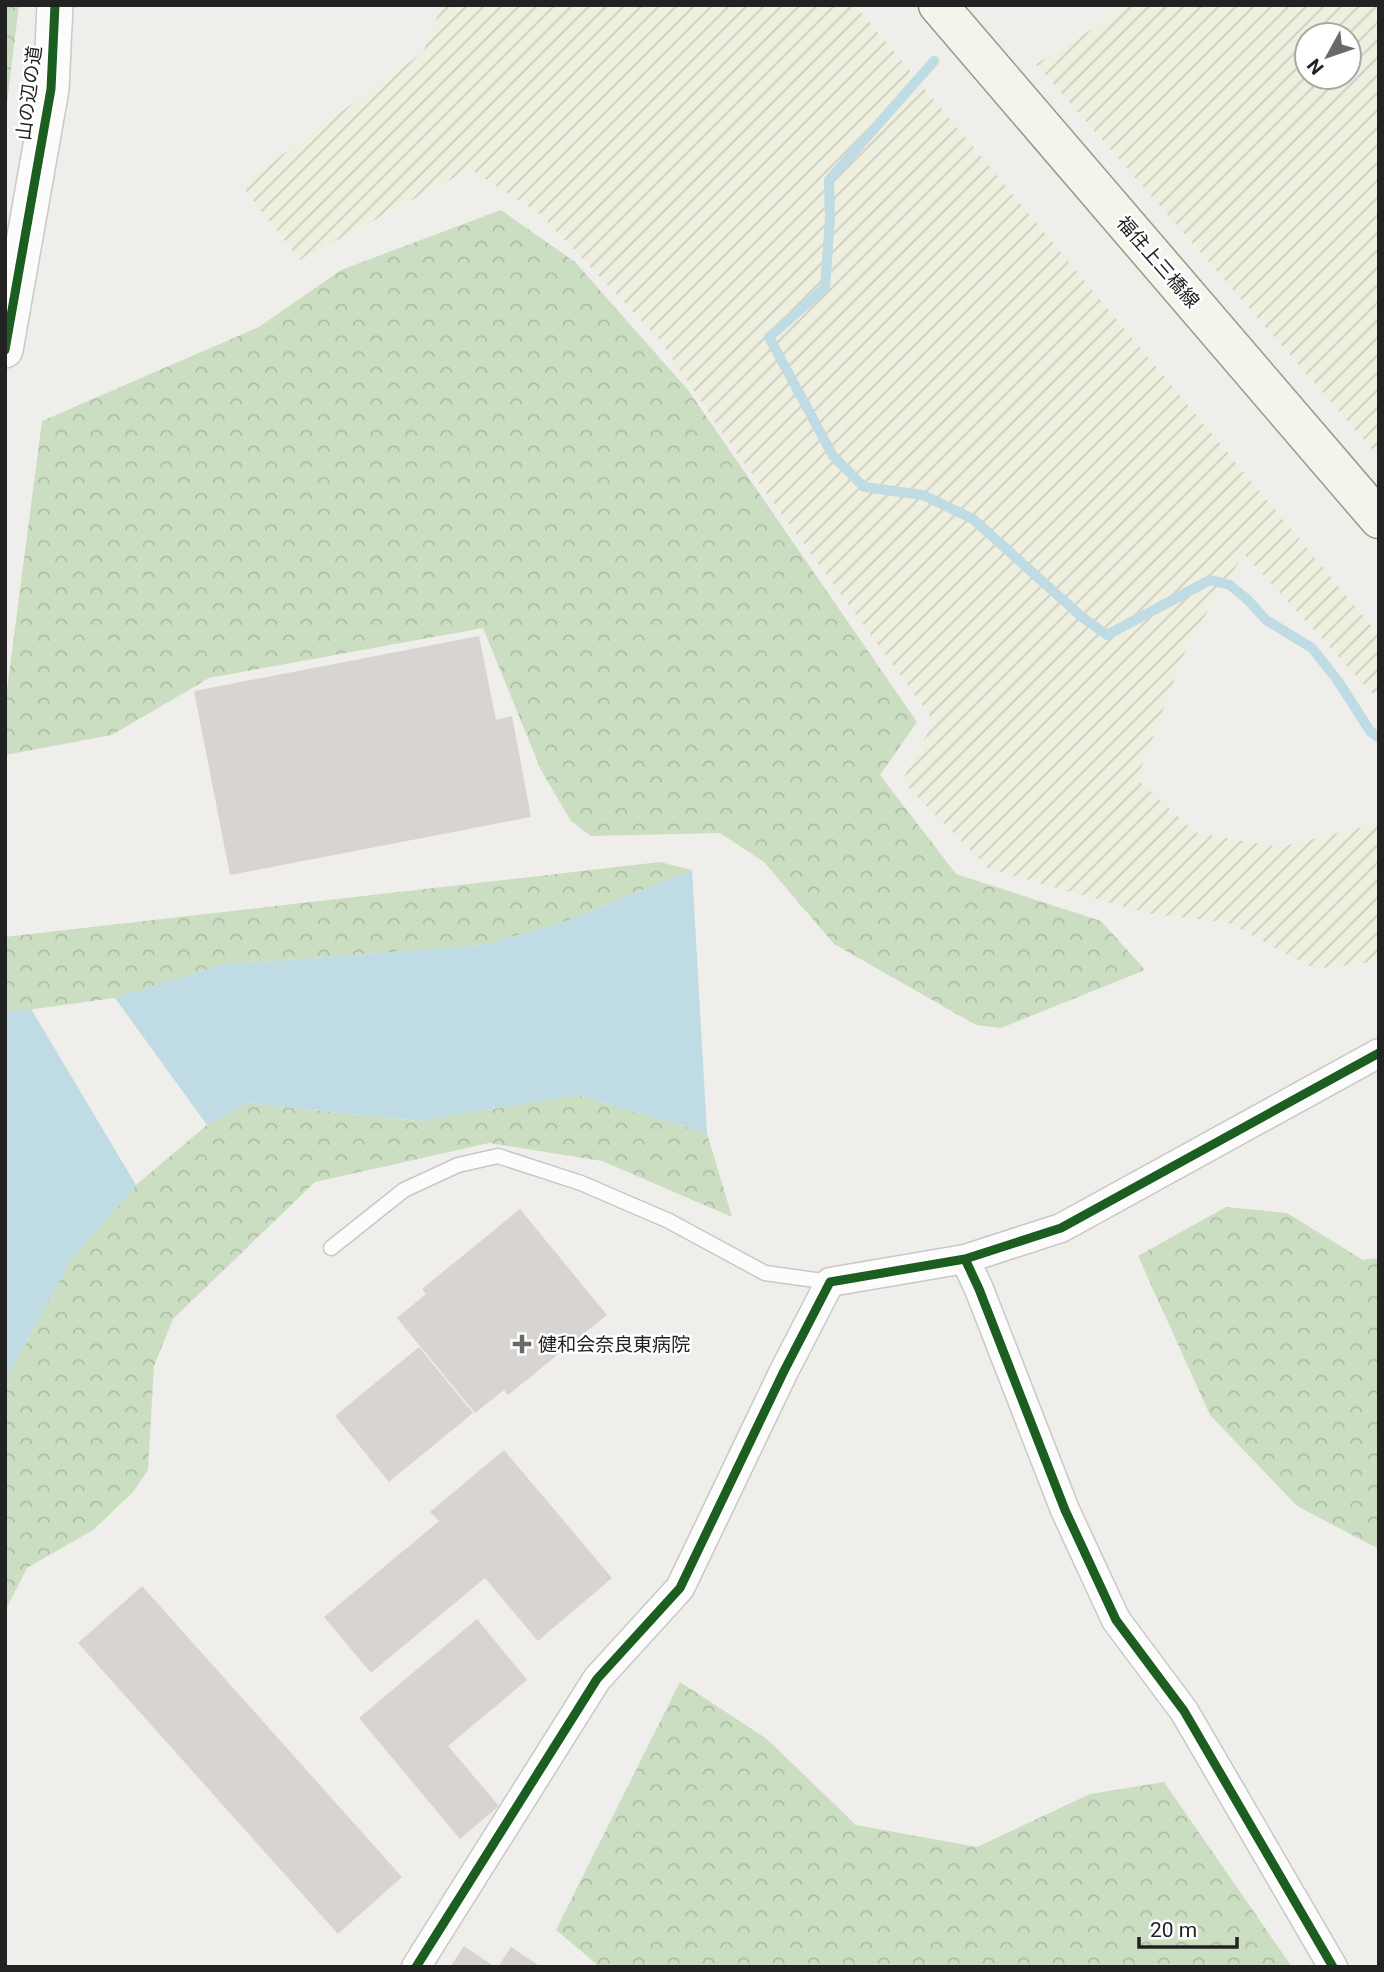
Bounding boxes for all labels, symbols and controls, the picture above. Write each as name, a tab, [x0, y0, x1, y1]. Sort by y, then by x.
north arrow	[1293, 21, 1363, 91]
street label: 山の辺の道	[12, 44, 46, 142]
text: N	[1302, 54, 1328, 79]
street label: 福住上三橋線	[1112, 211, 1204, 313]
place label: 健和会奈良東病院	[538, 1333, 690, 1356]
marker: 健和会奈良東病院	[512, 1334, 532, 1354]
scale bar	[1139, 1906, 1237, 1950]
text: 20 m	[1150, 1918, 1197, 1942]

